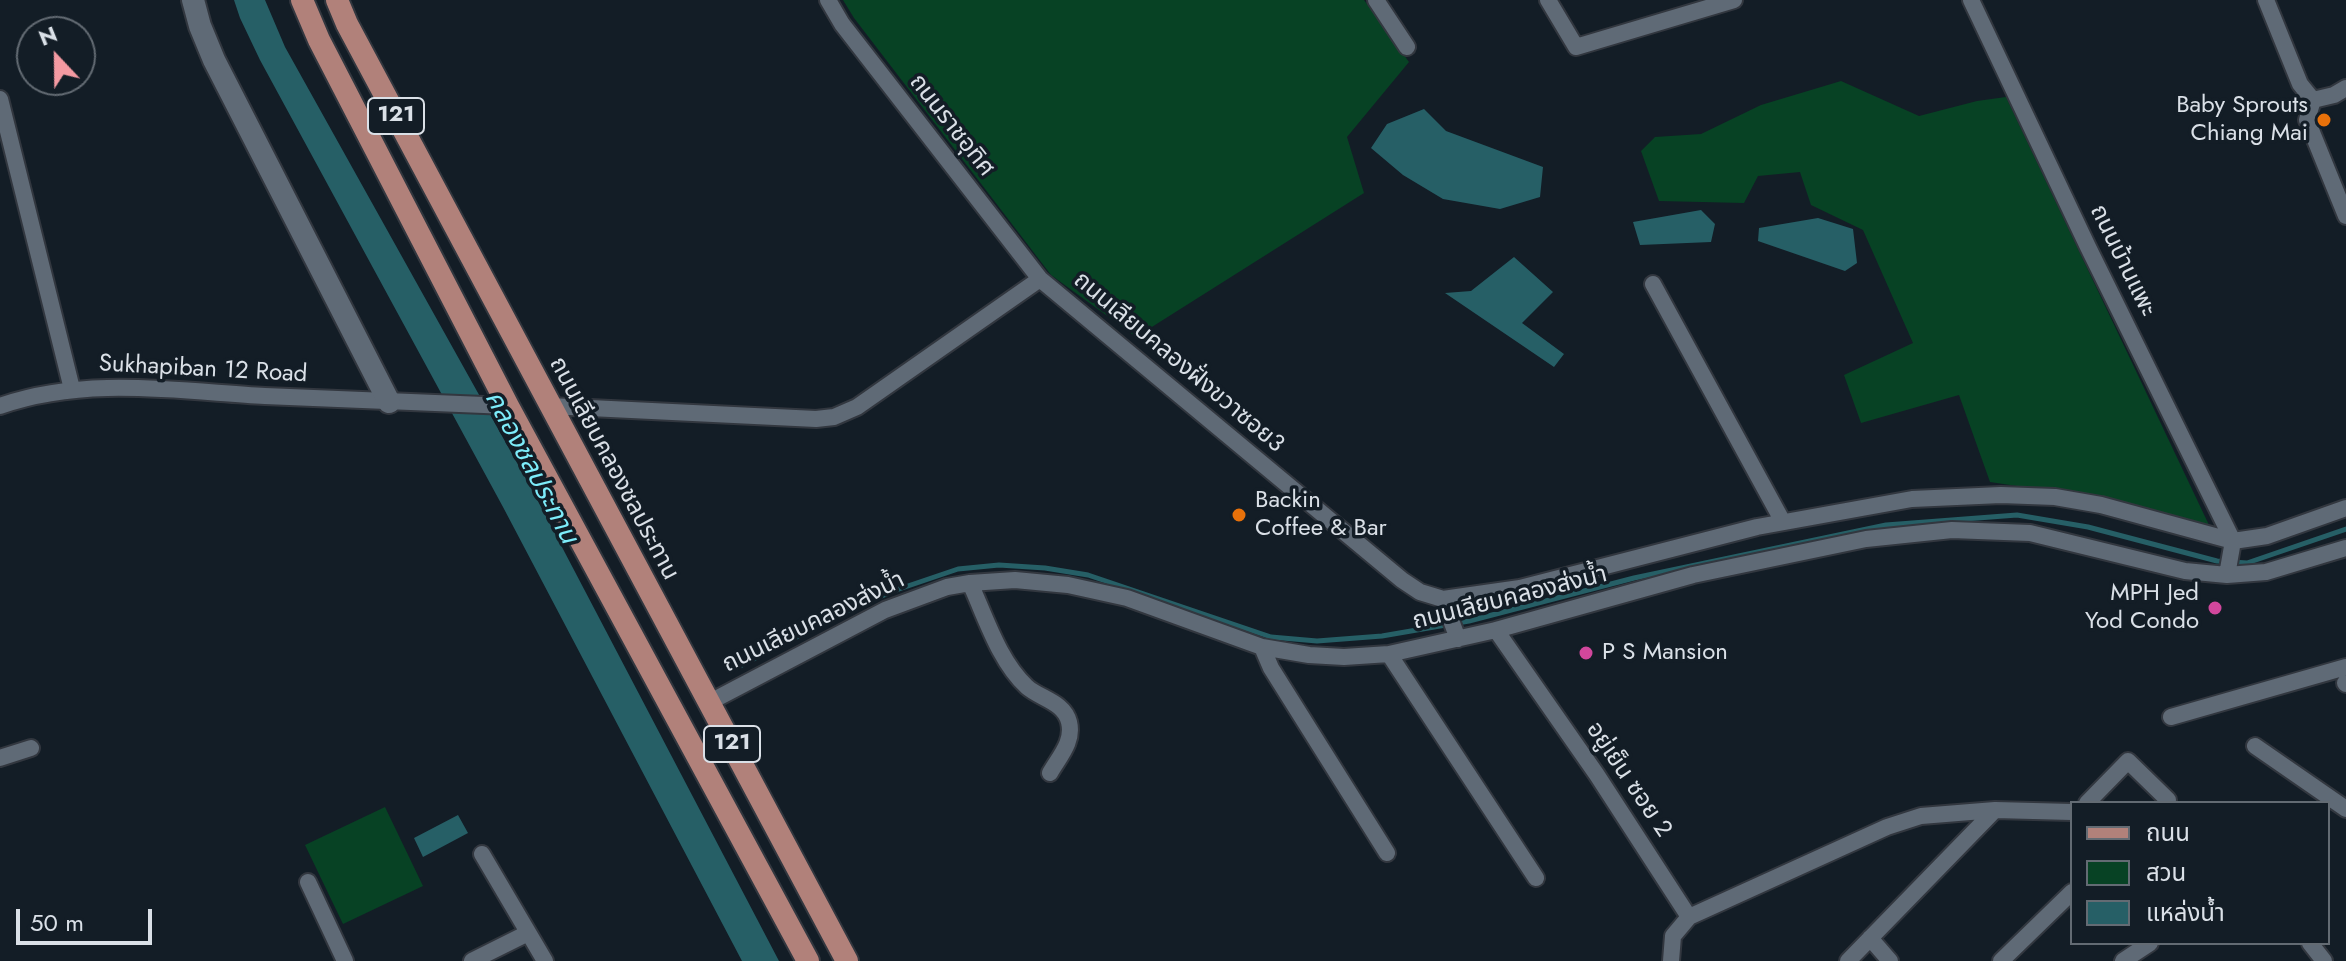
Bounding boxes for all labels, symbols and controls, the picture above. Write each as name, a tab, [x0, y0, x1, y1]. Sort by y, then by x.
north arrow	[16, 16, 96, 96]
text: N	[34, 17, 62, 54]
street label: ถนนราชอุทิศ	[902, 69, 1000, 183]
place label: Baby Sprouts Chiang Mai	[2176, 92, 2308, 148]
road number: 121	[368, 98, 424, 134]
marker: Baby Sprouts Chiang Mai	[2315, 111, 2333, 129]
street label: ถนนบ้านแพะ	[2083, 200, 2161, 322]
street label: ถนนเลียบคลองฝั่งขวาซอย3	[1067, 266, 1289, 460]
street label: Sukhapiban 12 Road	[98, 350, 308, 390]
street label: ถนนเลียบคลองชลประทาน	[542, 352, 684, 586]
water label: คลองชลประทาน	[477, 386, 583, 550]
place label: Backin Coffee & Bar	[1255, 487, 1387, 543]
marker: Backin Coffee & Bar	[1230, 506, 1248, 524]
street label: ถนนเลียบคลองส่งน้ำ	[1410, 561, 1610, 637]
street label: ถนนเลียบคลองส่งน้ำ	[718, 566, 910, 680]
place label: MPH Jed Yod Condo	[2085, 580, 2199, 636]
marker: MPH Jed Yod Condo	[2206, 599, 2224, 617]
place label: P S Mansion	[1602, 639, 1728, 667]
marker: P S Mansion	[1577, 644, 1595, 662]
street label: อยู่เย็น ซอย 2	[1579, 717, 1677, 843]
road number: 121	[704, 726, 760, 762]
legend	[2070, 801, 2330, 945]
text: ถนน	[2146, 815, 2190, 850]
text: สวน	[2146, 855, 2186, 890]
scale bar	[20, 893, 156, 943]
text: แหล่งน้ำ	[2146, 895, 2225, 930]
text: 50 m	[30, 905, 84, 940]

